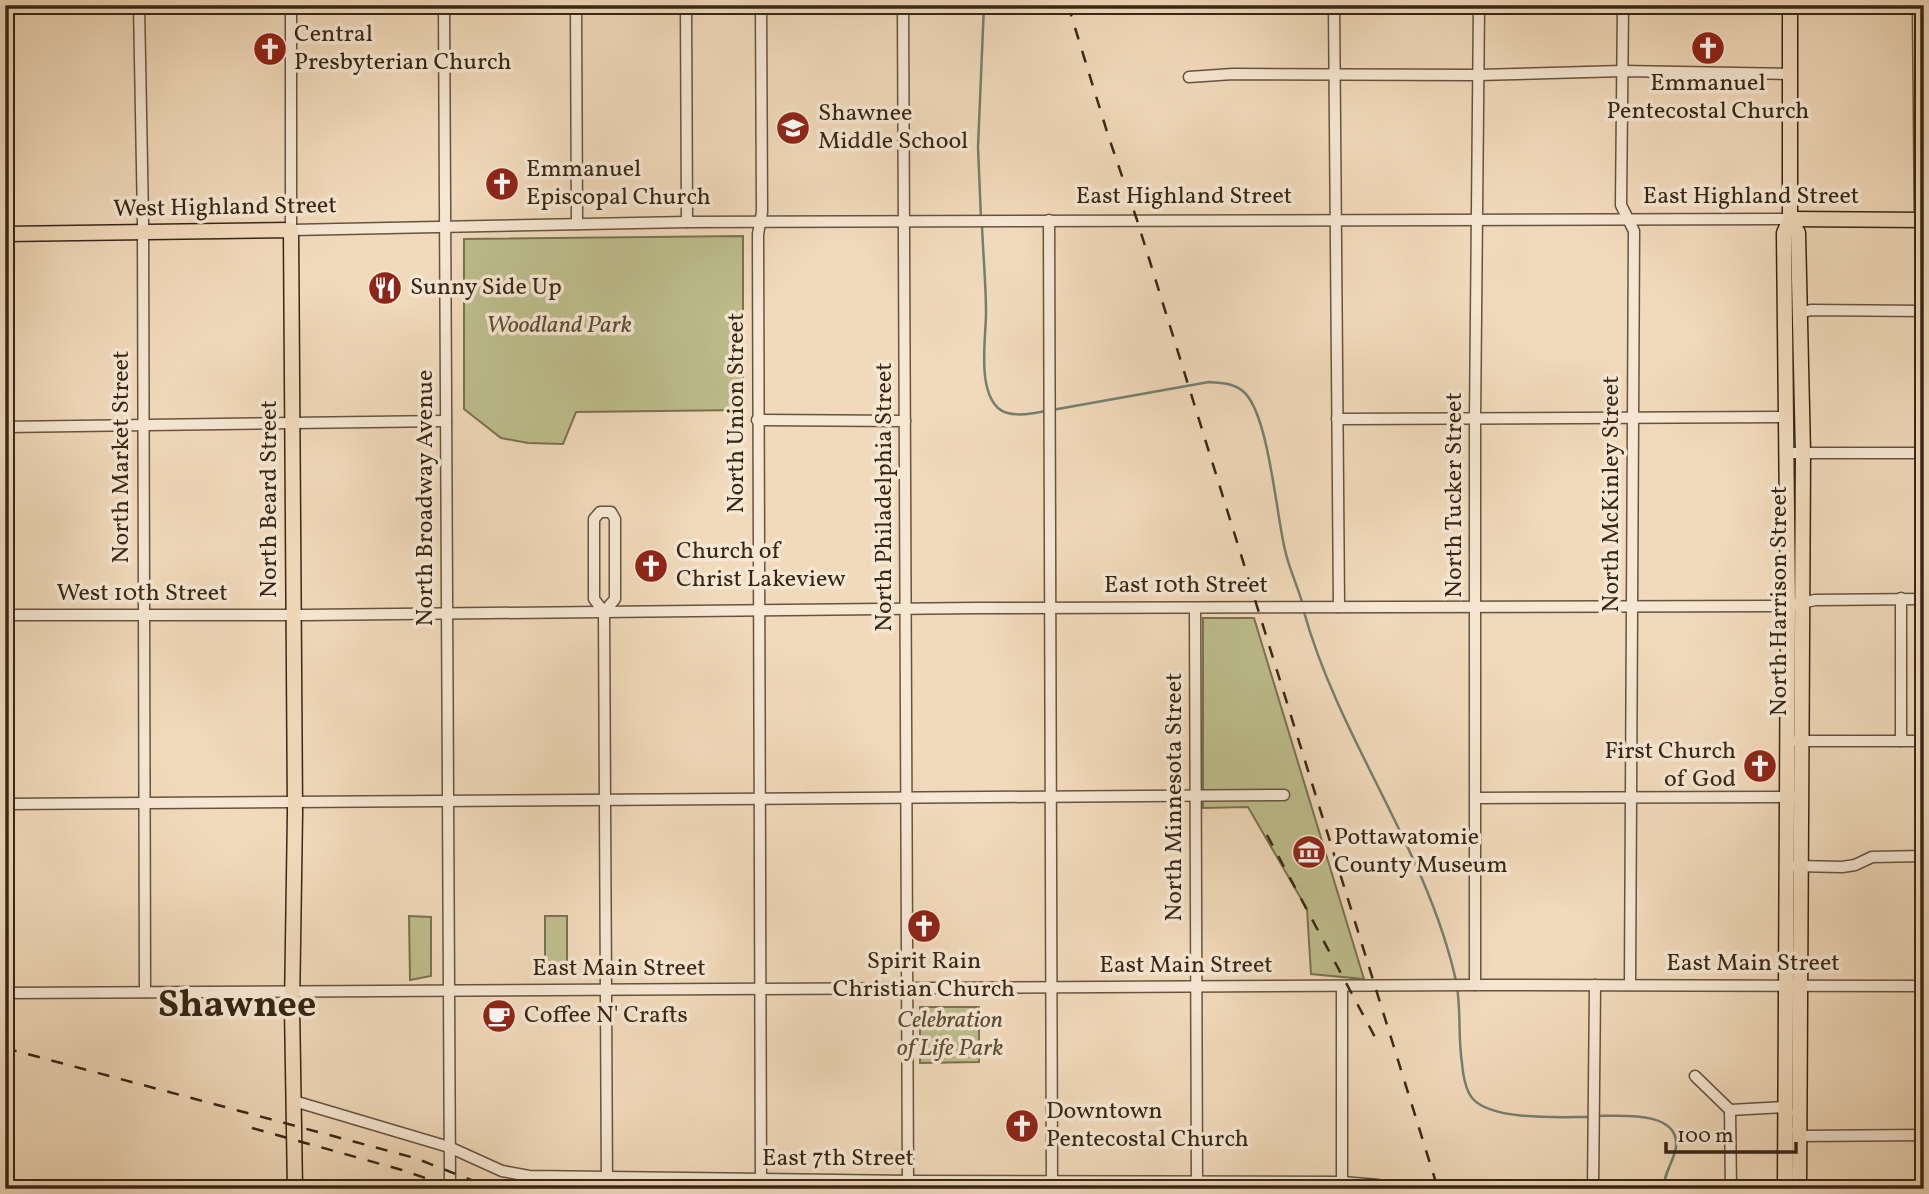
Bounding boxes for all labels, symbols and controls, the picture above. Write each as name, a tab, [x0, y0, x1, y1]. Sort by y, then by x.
place label: Central Presbyterian Church	[294, 18, 511, 80]
church icon: Emmanuel Pentecostal Church	[1689, 29, 1727, 67]
church icon: Central Presbyterian Church	[251, 30, 289, 68]
place label: Emmanuel Pentecostal Church	[1607, 67, 1809, 129]
place label: Shawnee Middle School	[818, 97, 968, 159]
school or university icon: Shawnee Middle School	[774, 109, 812, 147]
place label: Emmanuel Episcopal Church	[526, 153, 711, 215]
church icon: Emmanuel Episcopal Church	[483, 165, 521, 203]
street label: East Highland Street	[1076, 180, 1292, 214]
street label: East Highland Street	[1643, 180, 1859, 214]
street label: West Highland Street	[113, 189, 337, 227]
restaurant icon: Sunny Side Up	[366, 269, 404, 307]
place label: Sunny Side Up	[410, 271, 562, 305]
park label: Woodland Park	[486, 309, 632, 343]
street label: North Union Street	[720, 313, 754, 513]
street label: North Market Street	[105, 351, 139, 563]
street label: North Philadelphia Street	[868, 362, 902, 632]
street label: North Broadway Avenue	[409, 370, 443, 626]
street label: North McKinley Street	[1595, 376, 1629, 612]
street label: North Tucker Street	[1438, 392, 1472, 598]
street label: North Beard Street	[253, 400, 287, 598]
street label: North Harrison Street	[1763, 486, 1797, 716]
place label: Church of Christ Lakeview	[676, 535, 846, 597]
church icon: Church of Christ Lakeview	[632, 547, 670, 585]
street label: East 10th Street	[1104, 569, 1268, 603]
street label: West 10th Street	[56, 577, 228, 611]
street label: North Minnesota Street	[1158, 673, 1192, 921]
place label: First Church of God	[1604, 735, 1736, 797]
church icon: First Church of God	[1741, 747, 1779, 785]
place label: Pottawatomie County Museum	[1334, 821, 1508, 883]
museum icon: Pottawatomie County Museum	[1290, 833, 1328, 871]
church icon: Spirit Rain Christian Church	[905, 907, 943, 945]
place label: Spirit Rain Christian Church	[833, 945, 1015, 1007]
street label: East Main Street	[1666, 947, 1840, 981]
street label: East Main Street	[1099, 949, 1273, 983]
street label: East Main Street	[532, 952, 706, 986]
district label: Shawnee	[158, 980, 316, 1033]
cafe icon: Coffee N' Crafts	[480, 997, 518, 1035]
place label: Coffee N' Crafts	[524, 999, 688, 1033]
park label: Celebration of Life Park	[897, 1004, 1003, 1066]
place label: Downtown Pentecostal Church	[1046, 1095, 1249, 1157]
church icon: Downtown Pentecostal Church	[1003, 1107, 1041, 1145]
scale bar	[1666, 1110, 1796, 1154]
text: 100 m	[1677, 1122, 1734, 1151]
street label: East 7th Street	[762, 1142, 914, 1176]

